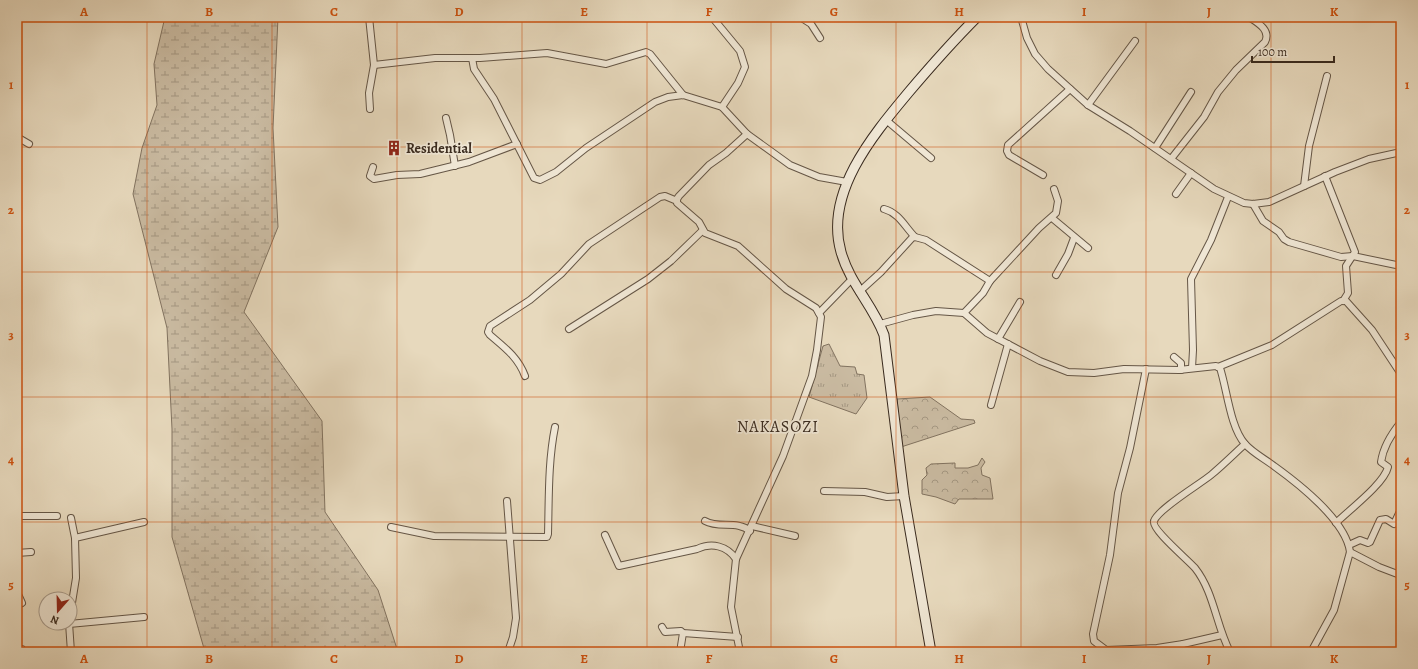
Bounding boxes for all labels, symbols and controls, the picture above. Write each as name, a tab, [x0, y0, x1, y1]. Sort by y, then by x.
text: A	[79, 3, 89, 20]
text: B	[205, 3, 213, 20]
text: C	[330, 3, 338, 20]
text: D	[454, 3, 464, 20]
text: E	[580, 3, 588, 20]
text: F	[706, 3, 713, 20]
text: G	[830, 3, 838, 20]
text: H	[954, 3, 964, 20]
text: I	[1082, 3, 1087, 20]
text: J	[1207, 3, 1211, 20]
text: K	[1330, 3, 1339, 20]
scale bar	[1252, 38, 1334, 64]
text: 100 m	[1258, 44, 1287, 60]
text: 1	[9, 76, 14, 93]
text: 1	[1405, 76, 1410, 93]
building icon: Residential	[385, 139, 403, 157]
place label: Residential	[406, 139, 472, 158]
text: 2	[8, 201, 15, 218]
text: 2	[1404, 201, 1411, 218]
text: 3	[8, 326, 14, 343]
text: 3	[1404, 326, 1410, 343]
district label: NAKASOZI	[737, 416, 819, 438]
text: 4	[8, 451, 14, 468]
text: 4	[1404, 451, 1410, 468]
text: 5	[8, 576, 14, 593]
text: 5	[1404, 576, 1410, 593]
north arrow	[38, 591, 78, 631]
text: N	[48, 612, 61, 628]
text: A	[79, 650, 89, 667]
text: B	[205, 650, 213, 667]
text: C	[330, 650, 338, 667]
text: D	[454, 650, 464, 667]
text: E	[580, 650, 588, 667]
text: F	[706, 650, 713, 667]
text: G	[830, 650, 838, 667]
text: H	[954, 650, 964, 667]
text: I	[1082, 650, 1087, 667]
text: J	[1207, 650, 1211, 667]
text: K	[1330, 650, 1339, 667]

